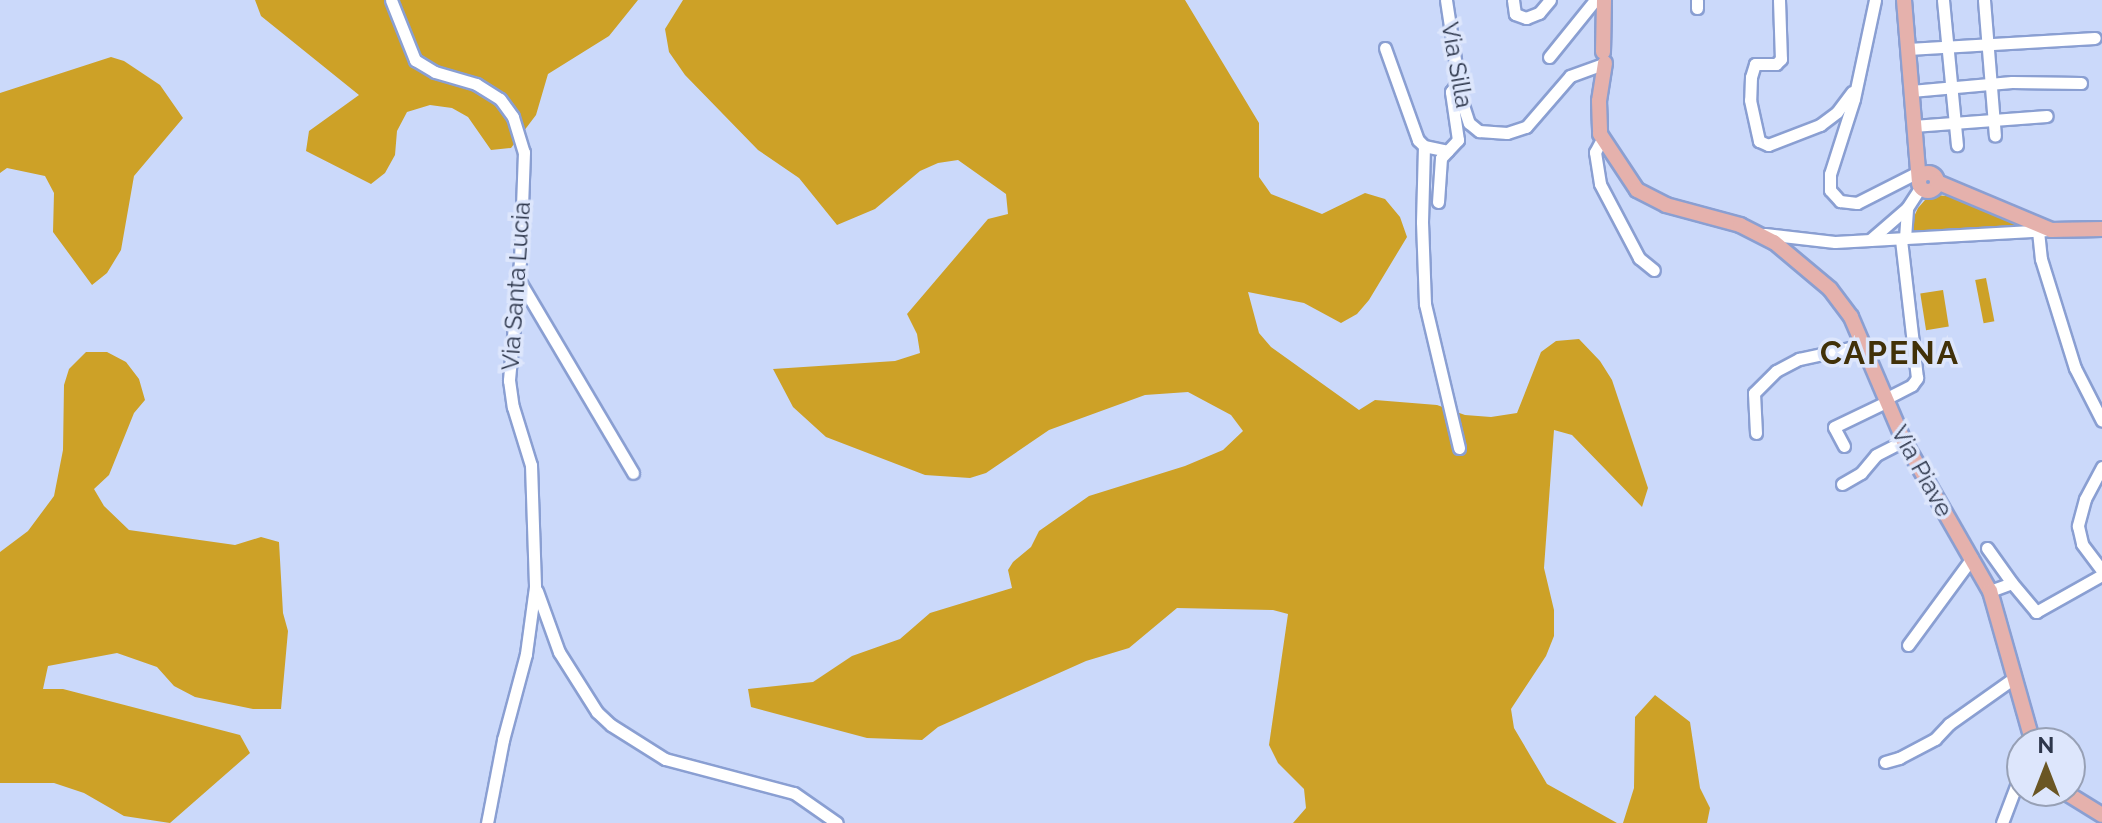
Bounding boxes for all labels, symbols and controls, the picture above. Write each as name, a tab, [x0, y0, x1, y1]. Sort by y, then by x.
street label: Via Silla	[1435, 20, 1479, 110]
street label: Via Santa Lucia	[496, 201, 536, 371]
district label: CAPENA	[1820, 334, 1960, 372]
street label: Via Piave	[1885, 420, 1959, 522]
north arrow	[2006, 727, 2086, 807]
text: N	[2038, 732, 2054, 758]

